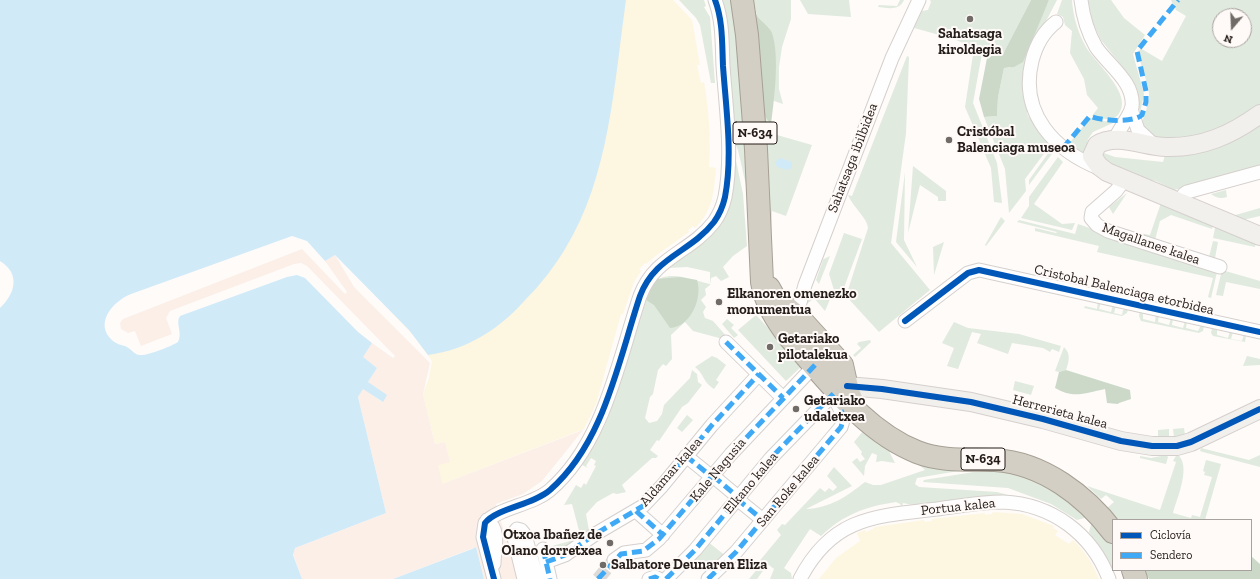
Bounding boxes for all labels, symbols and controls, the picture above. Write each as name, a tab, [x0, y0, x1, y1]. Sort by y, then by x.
north arrow	[1212, 8, 1252, 48]
marker: Sahatsaga kiroldegia	[965, 14, 975, 24]
place label: Sahatsaga kiroldegia	[938, 26, 1002, 58]
text: N	[1222, 31, 1234, 46]
street label: Sahatsaga ibilbidea	[824, 101, 882, 215]
road number: N-634	[733, 122, 777, 144]
place label: Cristóbal Balenciaga museoa	[957, 124, 1075, 156]
marker: Cristóbal Balenciaga museoa	[944, 135, 954, 145]
street label: Magallanes kalea	[1100, 219, 1202, 269]
street label: Cristobal Balenciaga etorbidea	[1032, 261, 1216, 319]
place label: Elkanoren omenezko monumentua	[727, 286, 857, 318]
marker: Elkanoren omenezko monumentua	[714, 297, 724, 307]
place label: Getariako pilotalekua	[778, 331, 848, 364]
marker: Getariako pilotalekua	[765, 342, 775, 352]
street label: Herrerieta kalea	[1011, 391, 1109, 433]
place label: Getariako udaletxea	[804, 393, 865, 426]
marker: Getariako udaletxea	[791, 404, 801, 414]
street label: Aldamar kalea	[636, 434, 706, 510]
street label: Kale Nagusia	[686, 435, 750, 505]
road number: N-634	[961, 448, 1005, 470]
street label: Elkano kalea	[720, 449, 782, 517]
street label: San Roke kalea	[753, 452, 823, 530]
street label: Portua kalea	[920, 495, 996, 519]
legend	[1112, 519, 1252, 571]
place label: Otxoa Ibañez de Olano dorretxea	[502, 527, 602, 560]
text: Ciclovía	[1150, 528, 1191, 542]
marker: Otxoa Ibañez de Olano dorretxea	[605, 538, 615, 548]
text: Sendero	[1150, 548, 1192, 562]
place label: Salbatore Deunaren Eliza	[611, 557, 767, 573]
marker: Salbatore Deunaren Eliza	[598, 560, 608, 570]

